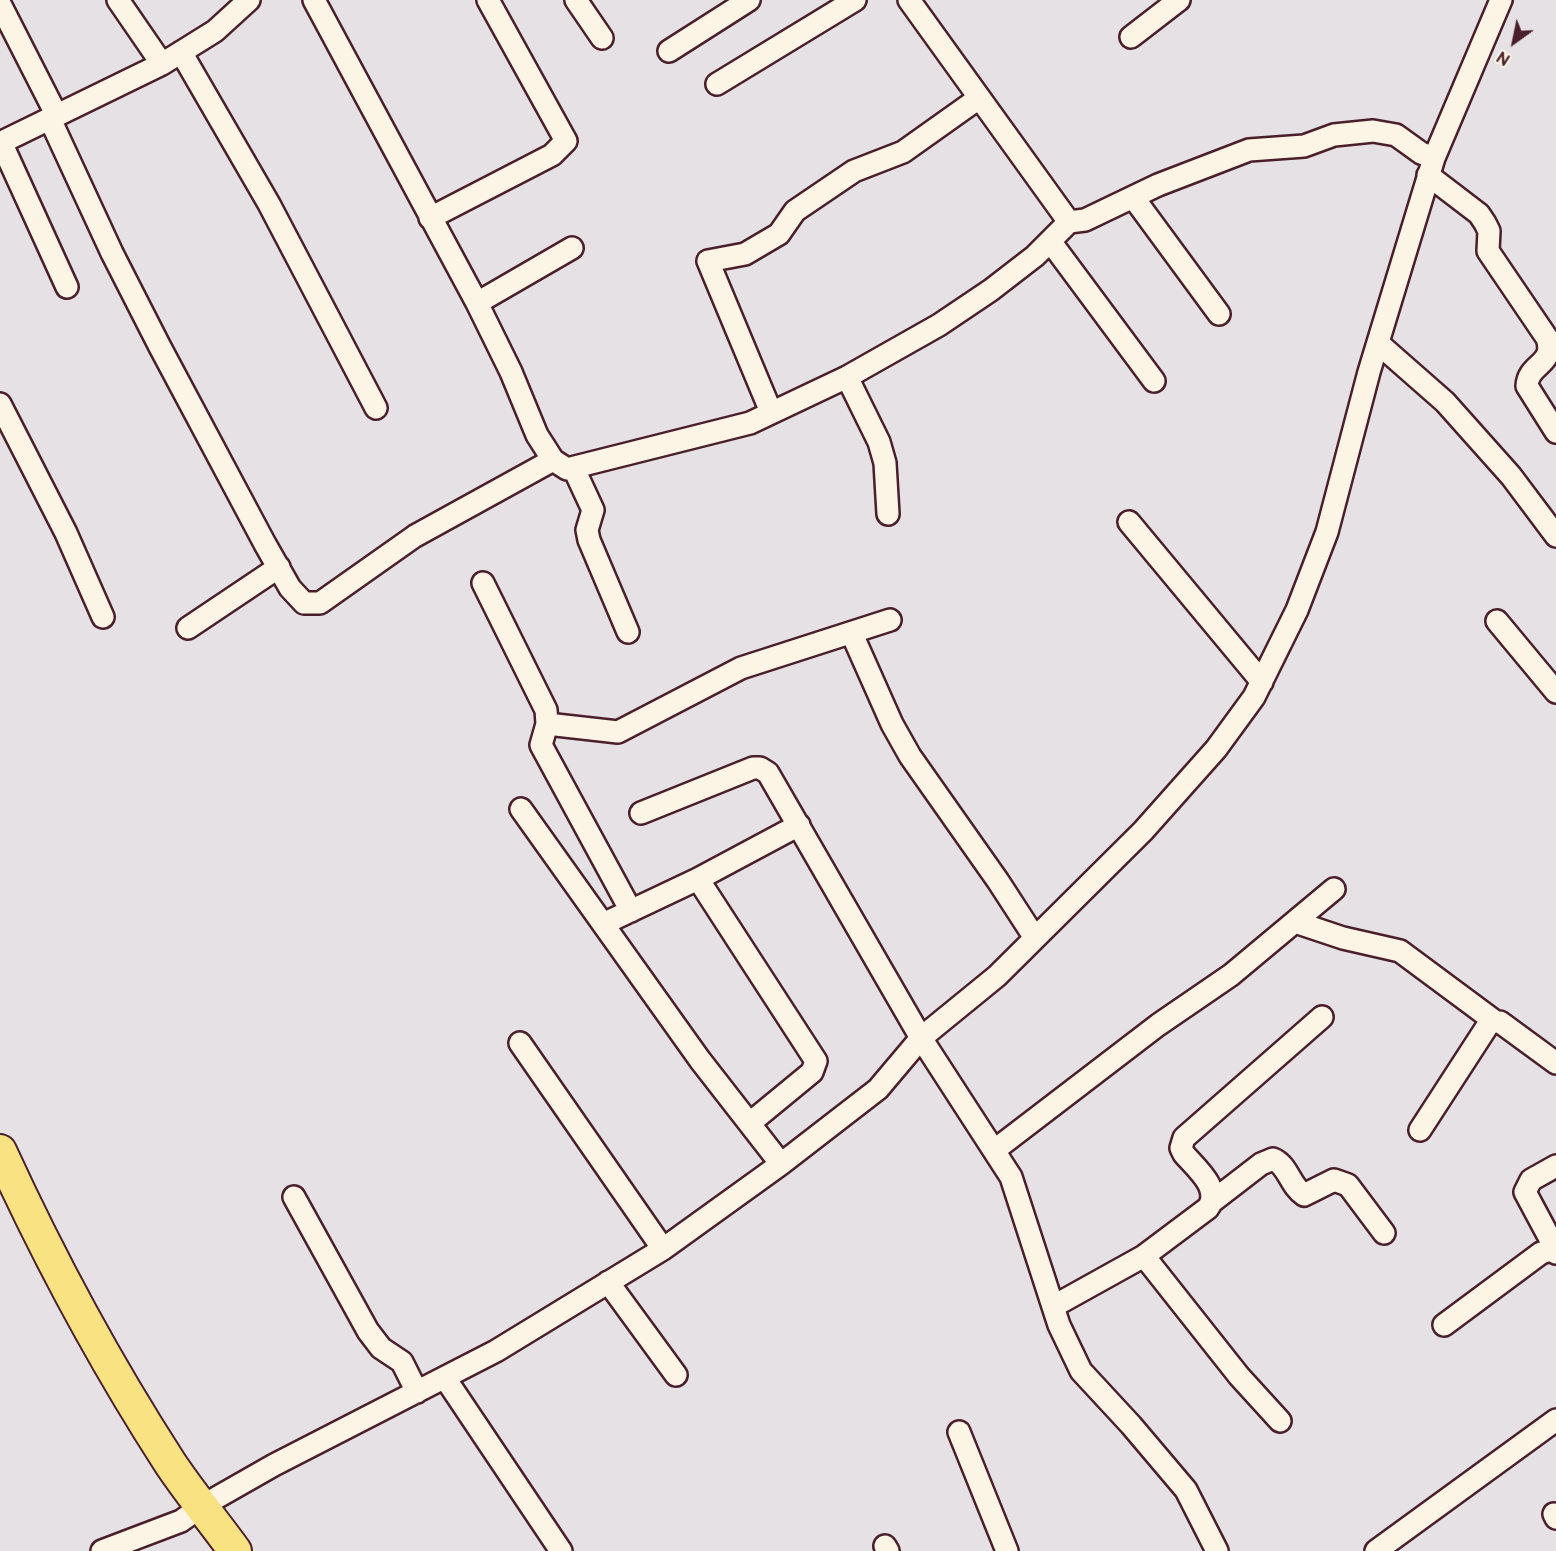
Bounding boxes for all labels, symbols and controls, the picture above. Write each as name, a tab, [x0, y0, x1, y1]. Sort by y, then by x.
north arrow	[1484, 12, 1544, 72]
text: N	[1494, 46, 1514, 69]

